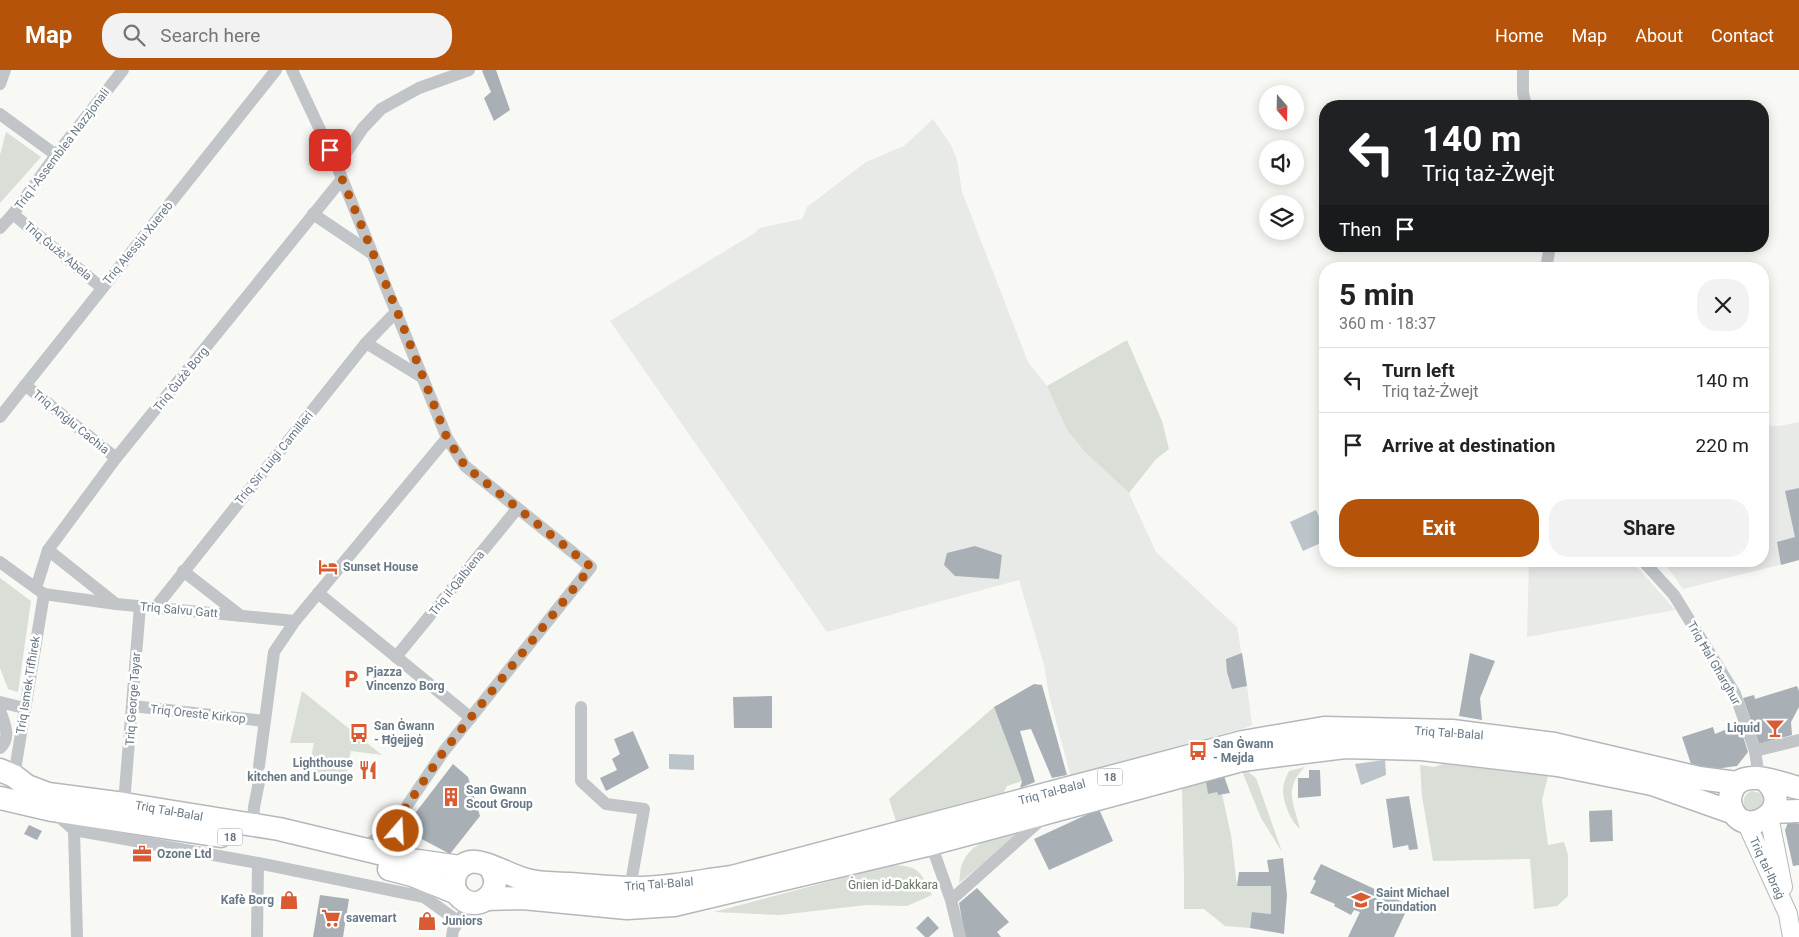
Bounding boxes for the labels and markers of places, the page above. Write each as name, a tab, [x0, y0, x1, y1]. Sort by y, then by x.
pin	[309, 129, 351, 171]
hotel icon: Sunset House	[317, 556, 339, 578]
place label: Sunset House	[343, 560, 419, 574]
place label: Pjazza Vincenzo Borg	[366, 665, 445, 693]
parking icon: Pjazza Vincenzo Borg	[340, 668, 362, 690]
bar icon: Liquid	[1764, 717, 1786, 739]
place label: San Ġwann - Ħġejjeġ	[374, 718, 435, 747]
place label: Liquid	[1727, 721, 1760, 735]
bus stop icon: San Ġwann - Ħġejjeġ	[348, 722, 370, 744]
place label: San Ġwann - Mejda	[1213, 736, 1274, 765]
bus stop icon: San Ġwann - Mejda	[1187, 740, 1209, 762]
place label: Lighthouse kitchen and Lounge	[247, 756, 354, 784]
restaurant icon: Lighthouse kitchen and Lounge	[357, 759, 379, 781]
place label: San Gwann Scout Group	[466, 783, 533, 811]
building icon: San Gwann Scout Group	[440, 786, 462, 808]
office icon: Ozone Ltd	[131, 843, 153, 865]
place label: Ozone Ltd	[157, 847, 212, 861]
place label: Saint Michael Foundation	[1376, 886, 1450, 914]
shop icon: Kafè Borg	[278, 889, 300, 911]
school or university icon: Saint Michael Foundation	[1350, 889, 1372, 911]
place label: Kafè Borg	[221, 893, 274, 907]
supermarket icon: savemart	[320, 907, 342, 929]
shop icon: Juniors	[416, 910, 438, 932]
place label: savemart	[346, 911, 397, 925]
place label: Juniors	[442, 914, 483, 928]

